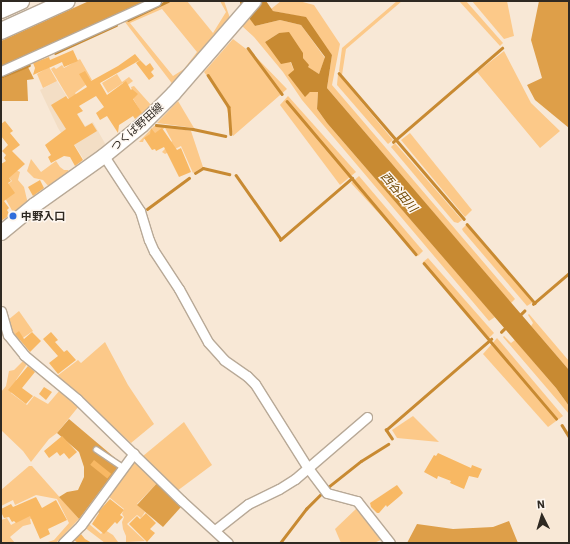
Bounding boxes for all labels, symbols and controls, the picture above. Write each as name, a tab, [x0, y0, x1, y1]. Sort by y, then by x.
street label: つくば野田線	[108, 100, 166, 154]
water label: 西谷田川	[378, 169, 420, 215]
place label: 中野入口	[21, 209, 65, 223]
marker: 中野入口	[8, 211, 18, 221]
north arrow	[522, 496, 562, 536]
text: N	[536, 497, 546, 511]

